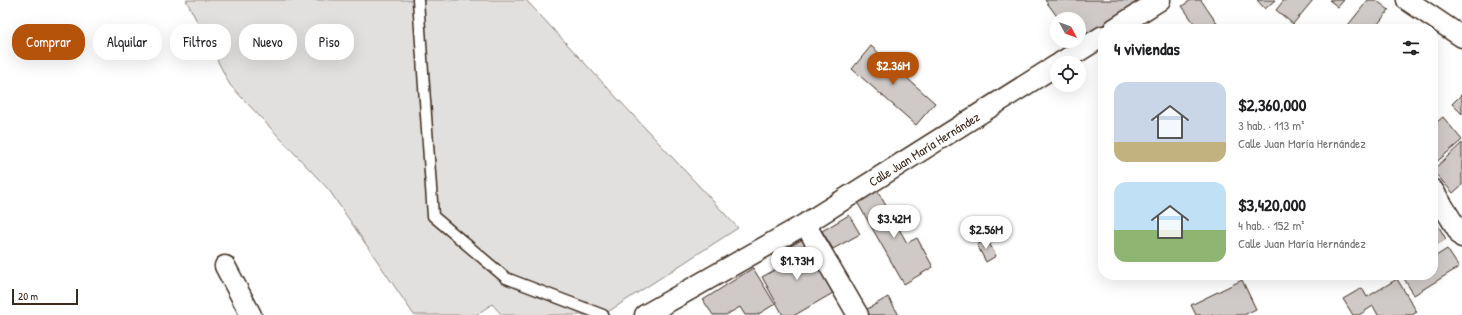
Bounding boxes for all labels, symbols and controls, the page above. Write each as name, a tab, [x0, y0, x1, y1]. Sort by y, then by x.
north arrow	[1050, 12, 1086, 48]
map controls	[1050, 12, 1086, 92]
chip: Comprar	[12, 24, 85, 60]
chip: Alquilar	[93, 24, 162, 60]
chip: Filtros	[170, 24, 231, 60]
chip: Nuevo	[239, 24, 297, 60]
chip: Piso	[305, 24, 354, 60]
text: 4 viviendas	[1114, 37, 1180, 60]
icon: filters	[1400, 37, 1422, 59]
pin: $2.36M	[860, 52, 926, 86]
text: $2.36M	[876, 56, 910, 74]
button: locate	[1050, 56, 1086, 92]
text: $2,360,000	[1238, 93, 1306, 116]
icon: home	[1146, 98, 1194, 146]
street label: Calle Juan María Hernández	[865, 107, 983, 190]
text: 3 hab. · 113 m²	[1238, 116, 1304, 134]
text: Calle Juan María Hernández	[1238, 134, 1366, 152]
text: $3,420,000	[1238, 193, 1306, 216]
icon: home	[1146, 198, 1194, 246]
pin: $3.42M	[861, 205, 927, 239]
text: $3.42M	[877, 209, 911, 227]
pin: $2.56M	[953, 216, 1019, 250]
text: 4 hab. · 152 m²	[1238, 216, 1304, 234]
text: $2.56M	[969, 220, 1003, 238]
text: Calle Juan María Hernández	[1238, 234, 1366, 252]
pin: $1.73M	[764, 247, 830, 281]
text: $1.73M	[780, 251, 814, 269]
scale bar	[12, 287, 78, 306]
text: 20 m	[18, 289, 38, 303]

